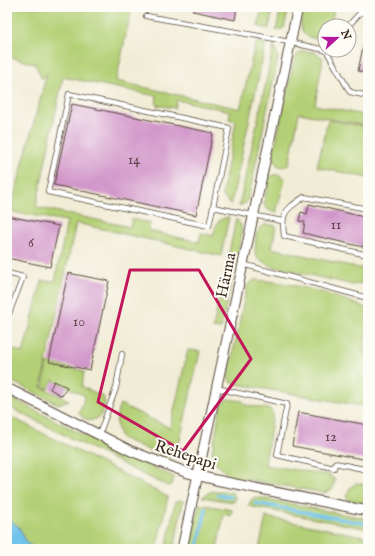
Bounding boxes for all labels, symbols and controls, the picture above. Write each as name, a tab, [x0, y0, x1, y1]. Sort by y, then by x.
north arrow	[317, 18, 357, 58]
text: N	[337, 27, 354, 42]
house number: 14	[128, 151, 140, 169]
house number: 11	[331, 216, 341, 234]
house number: 6	[28, 234, 35, 252]
street label: Härma	[212, 251, 242, 300]
house number: 10	[73, 313, 85, 331]
house number: 12	[325, 428, 337, 446]
street label: Rehepapi	[152, 437, 219, 475]

